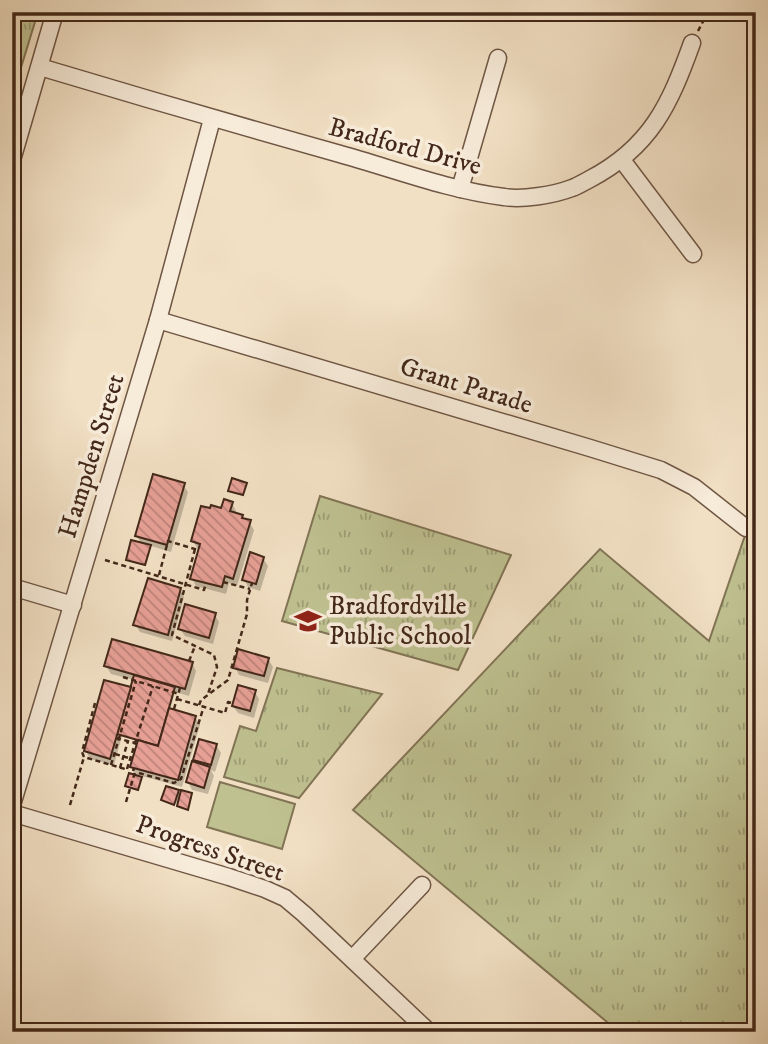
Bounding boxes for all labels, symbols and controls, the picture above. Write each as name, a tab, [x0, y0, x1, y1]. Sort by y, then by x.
street label: Bradford Drive	[325, 111, 485, 183]
street label: Grant Parade	[396, 350, 536, 422]
street label: Hampden Street	[51, 370, 133, 542]
place label: Bradfordville Public School	[329, 590, 472, 653]
school or university icon: Bradfordville Public School	[293, 606, 323, 636]
street label: Progress Street	[131, 808, 289, 890]

